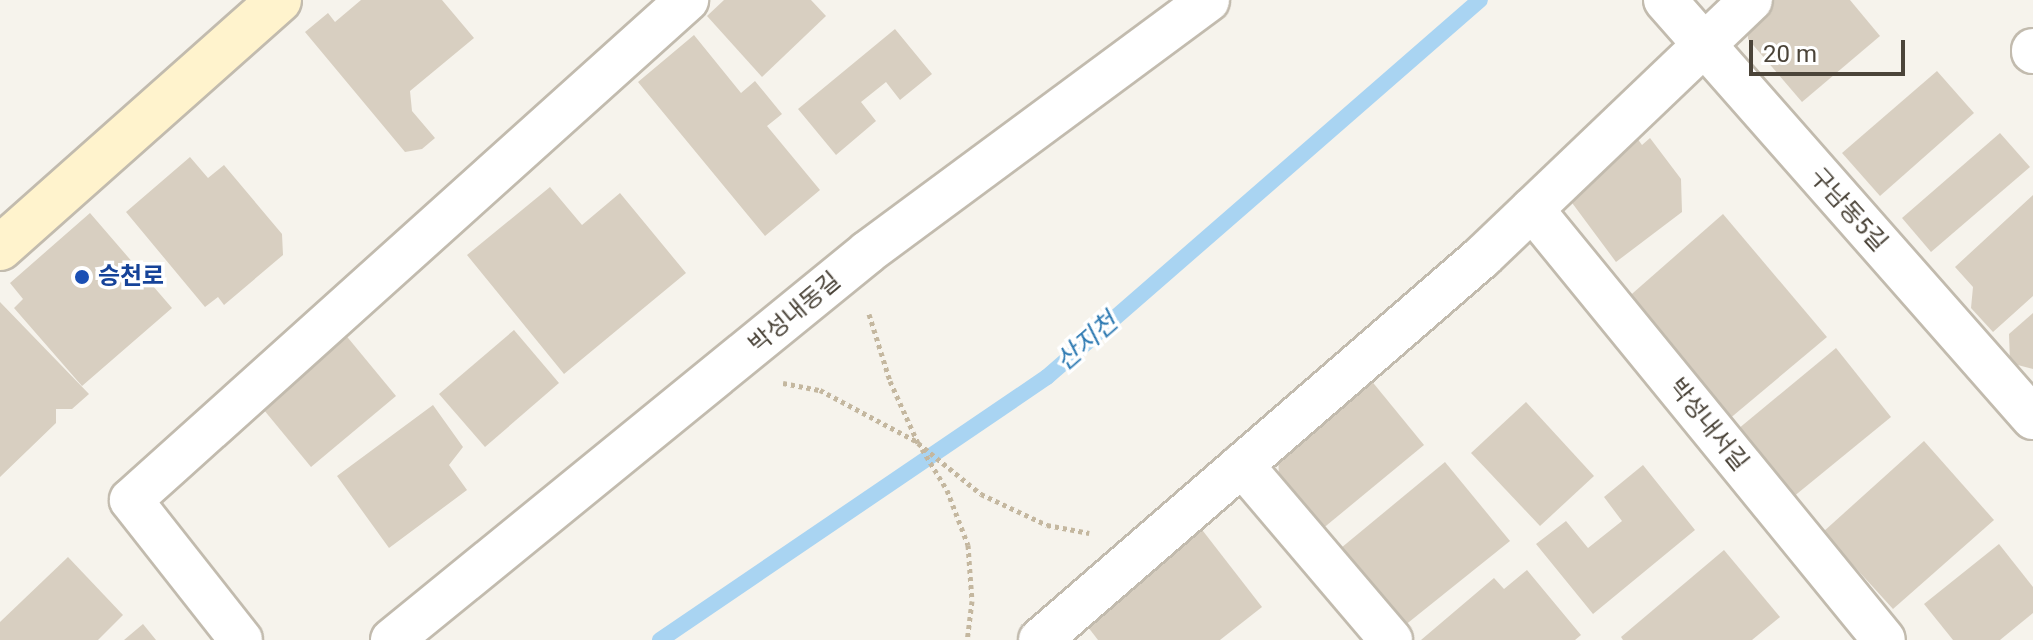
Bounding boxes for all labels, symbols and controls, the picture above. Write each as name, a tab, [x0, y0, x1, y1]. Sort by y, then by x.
scale bar	[1753, 24, 1909, 74]
text: 20 m	[1763, 40, 1817, 68]
street label: 구남동5길	[1803, 163, 1893, 257]
place label: 승천로	[98, 263, 164, 291]
street label: 박성내동길	[743, 266, 847, 360]
marker: 승천로	[73, 268, 91, 286]
water label: 산지천	[1050, 307, 1124, 377]
street label: 박성내서길	[1662, 373, 1754, 477]

